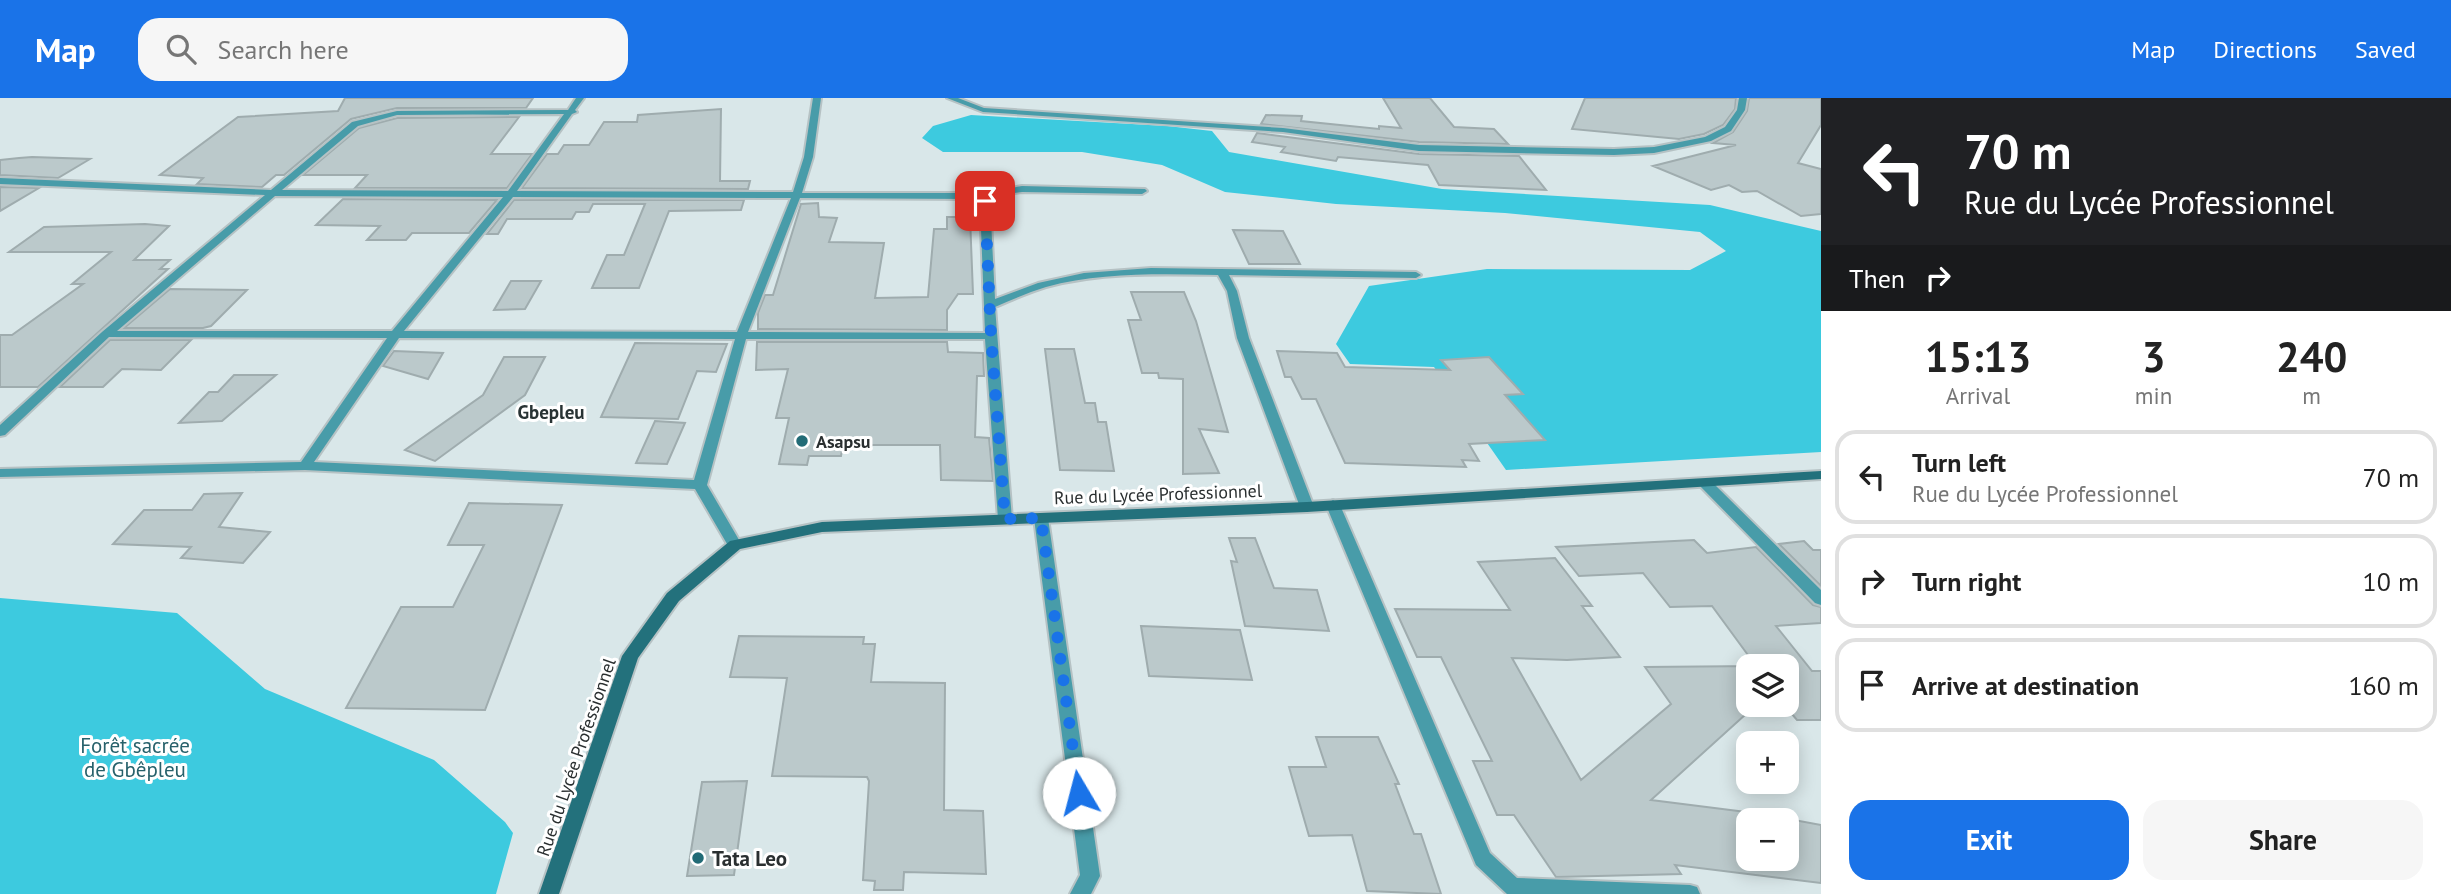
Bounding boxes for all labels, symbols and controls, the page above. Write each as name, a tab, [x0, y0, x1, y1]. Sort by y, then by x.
search box	[138, 18, 628, 81]
text: Map	[35, 28, 96, 71]
icon: search	[162, 30, 200, 68]
text: Search here	[218, 33, 349, 66]
text: Map	[2131, 34, 2175, 65]
text: Directions	[2213, 34, 2317, 65]
text: Saved	[2355, 34, 2416, 65]
text: 70 m	[1964, 119, 2071, 183]
icon: left	[1849, 126, 1940, 217]
pin	[955, 171, 1015, 231]
text: Rue du Lycée Professionnel	[1964, 181, 2334, 223]
icon: arrive	[966, 182, 1004, 220]
icon: right	[1919, 259, 1957, 297]
text: Then	[1849, 262, 1905, 295]
text: 15:13	[1925, 329, 2031, 384]
text: 3	[2142, 329, 2165, 384]
text: 240	[2276, 329, 2347, 384]
text: Arrival	[1946, 381, 2010, 410]
text: min	[2135, 381, 2172, 410]
text: m	[2302, 381, 2321, 410]
district label: Gbepleu	[517, 400, 585, 424]
place label: Asapsu	[816, 430, 870, 453]
marker: Asapsu	[794, 433, 810, 449]
text: Turn left	[1912, 446, 2006, 479]
icon: left	[1853, 458, 1891, 496]
text: 70 m	[2363, 461, 2419, 494]
street label: Rue du Lycée Professionnel	[1054, 479, 1263, 509]
text: Rue du Lycée Professionnel	[1912, 479, 2178, 508]
icon: right	[1853, 562, 1891, 600]
text: Turn right	[1912, 565, 2021, 598]
text: 10 m	[2363, 565, 2419, 598]
street label: Rue du Lycée Professionnel	[531, 654, 621, 859]
map controls	[1736, 654, 1799, 871]
button: layers	[1736, 654, 1799, 717]
icon: arrive	[1853, 666, 1891, 704]
text: Arrive at destination	[1912, 669, 2139, 702]
text: 160 m	[2348, 669, 2419, 702]
button: +	[1736, 731, 1799, 794]
park label: Forêt sacrée de Gbêpleu	[80, 732, 190, 783]
position arrow	[1042, 756, 1116, 830]
button: Exit	[1849, 800, 2129, 880]
button: Share	[2143, 800, 2423, 880]
button: −	[1736, 808, 1799, 871]
place label: Tata Leo	[712, 845, 787, 872]
marker: Tata Leo	[690, 850, 706, 866]

